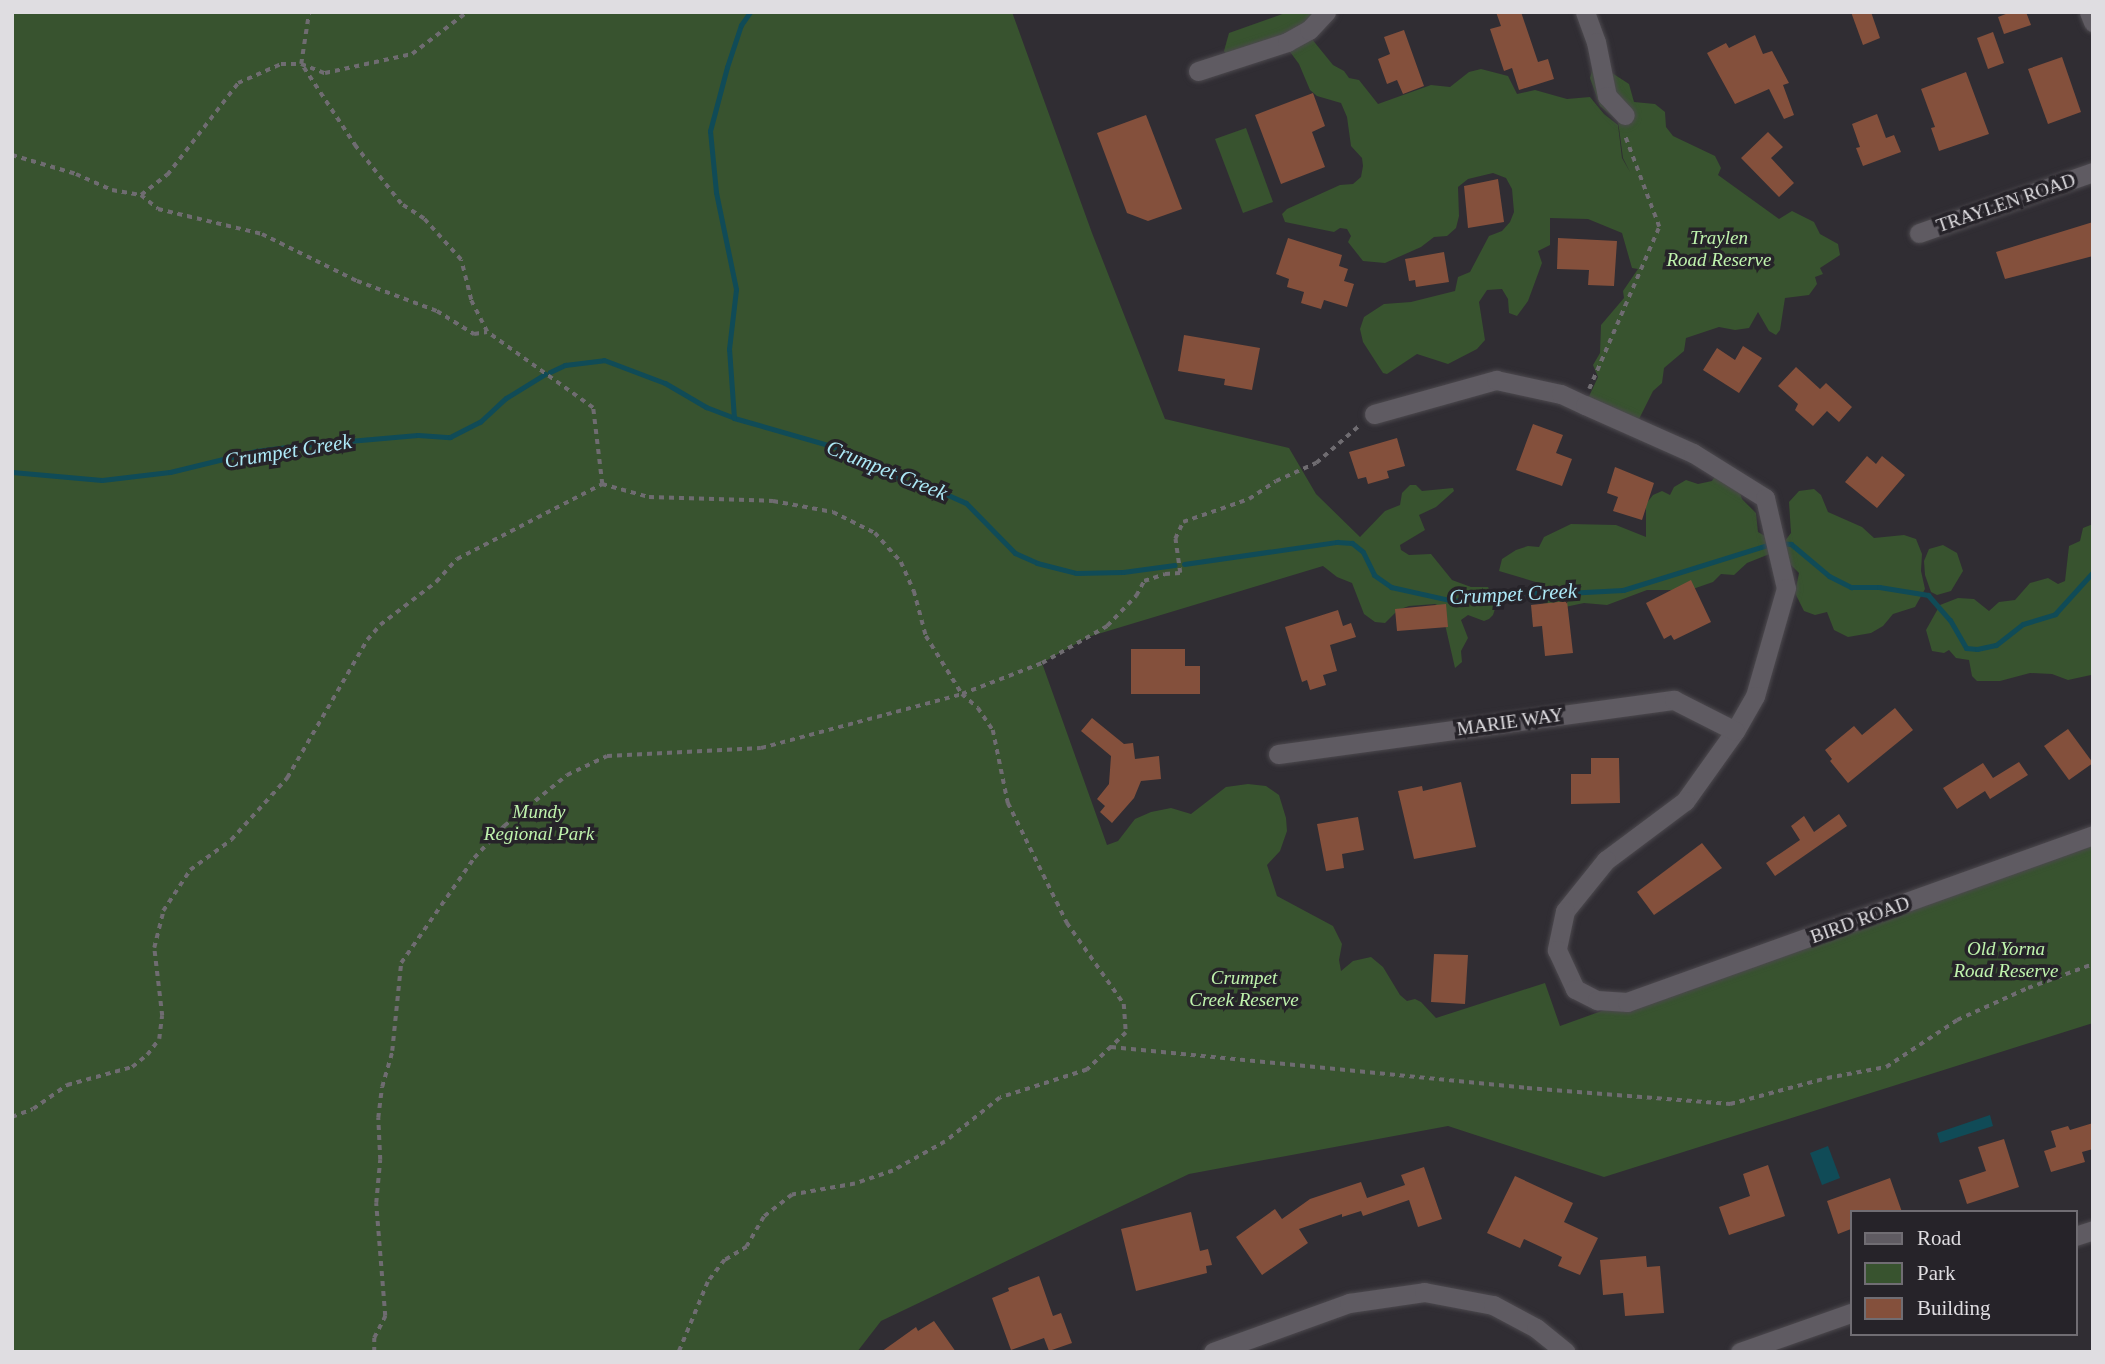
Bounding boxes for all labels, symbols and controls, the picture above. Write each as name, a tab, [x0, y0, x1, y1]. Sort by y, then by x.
street label: TRAYLEN ROAD	[1934, 169, 2078, 237]
park label: Traylen Road Reserve	[1667, 227, 1771, 271]
water label: Crumpet Creek	[223, 429, 353, 473]
water label: Crumpet Creek	[823, 434, 951, 506]
water label: Crumpet Creek	[1448, 578, 1578, 610]
street label: MARIE WAY	[1455, 703, 1565, 741]
park label: Mundy Regional Park	[484, 801, 594, 845]
street label: BIRD ROAD	[1807, 892, 1913, 948]
park label: Old Yorna Road Reserve	[1954, 938, 2058, 982]
park label: Crumpet Creek Reserve	[1189, 967, 1299, 1011]
legend	[1850, 1210, 2077, 1336]
text: Road	[1917, 1226, 1961, 1250]
text: Park	[1917, 1261, 1956, 1285]
text: Building	[1917, 1296, 1991, 1320]

